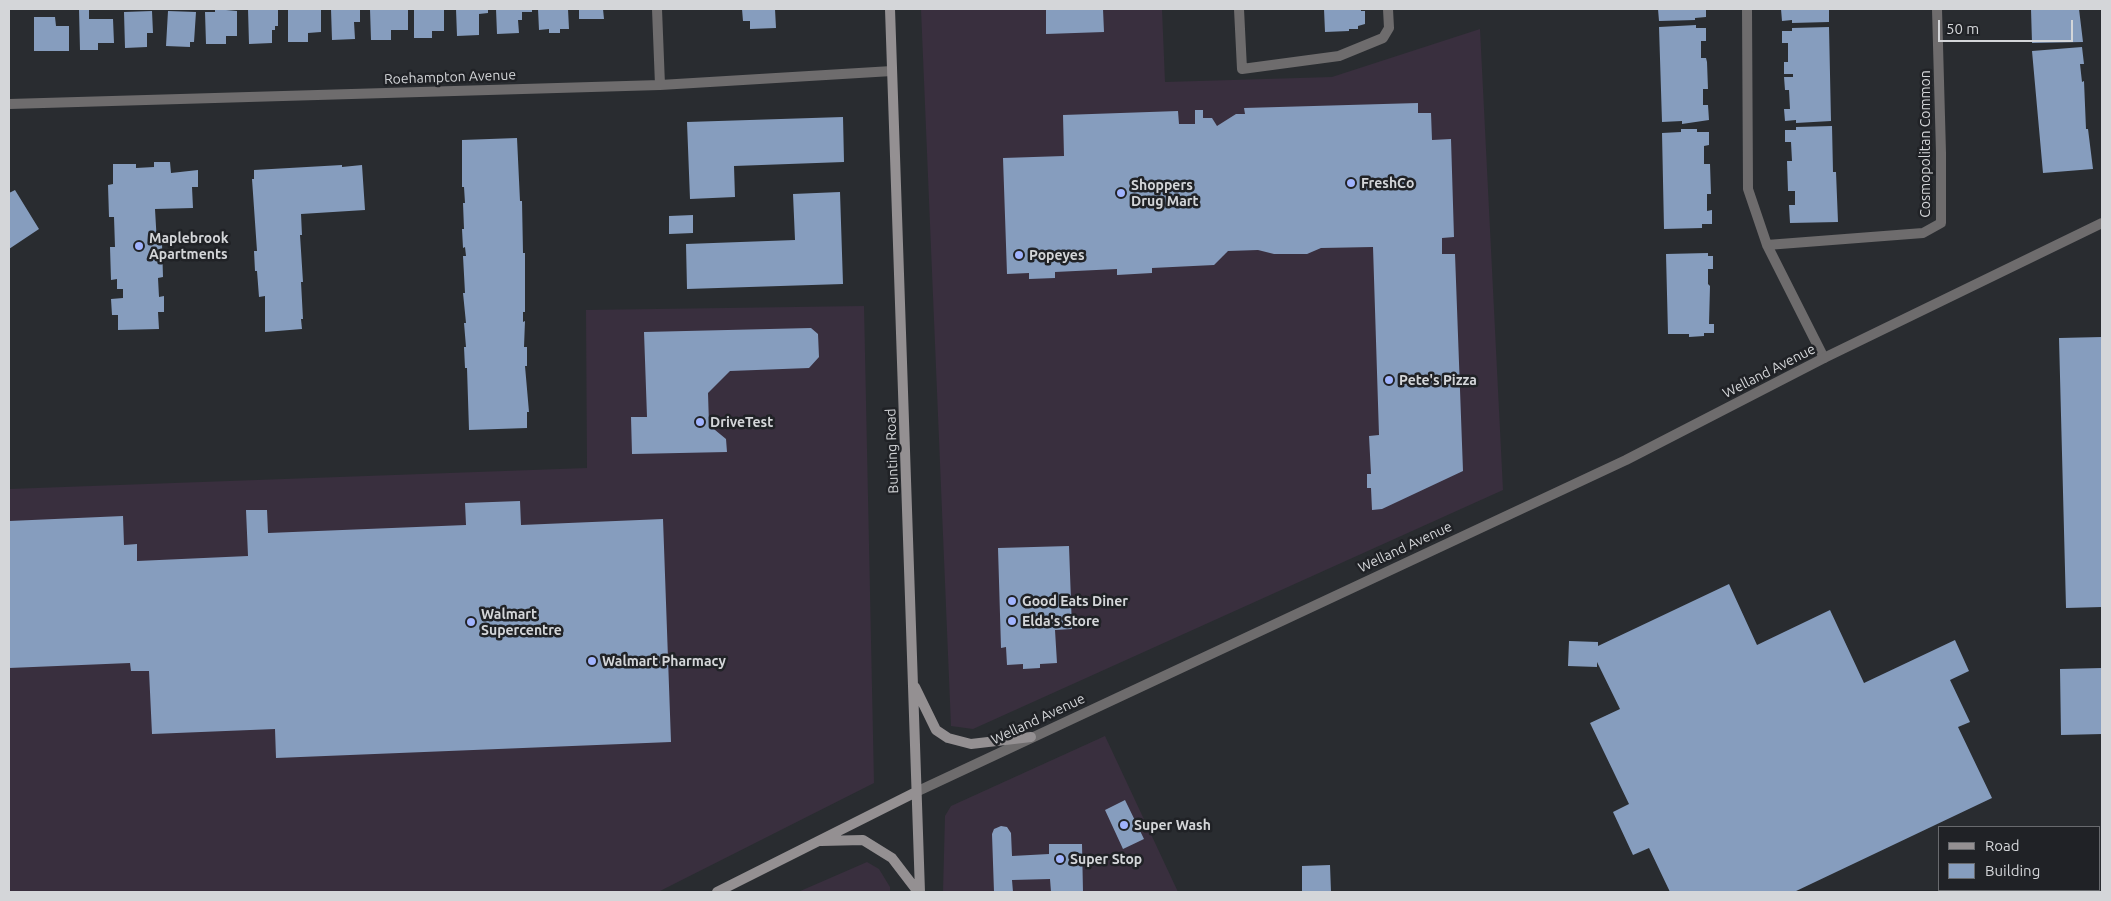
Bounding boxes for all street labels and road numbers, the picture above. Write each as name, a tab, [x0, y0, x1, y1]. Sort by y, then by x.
street label: Roehampton Avenue	[384, 66, 516, 88]
street label: Cosmopolitan Common	[1917, 70, 1933, 218]
street label: Welland Avenue	[1720, 340, 1818, 402]
street label: Bunting Road	[882, 408, 902, 494]
street label: Welland Avenue	[1355, 518, 1455, 576]
street label: Welland Avenue	[988, 690, 1088, 748]

